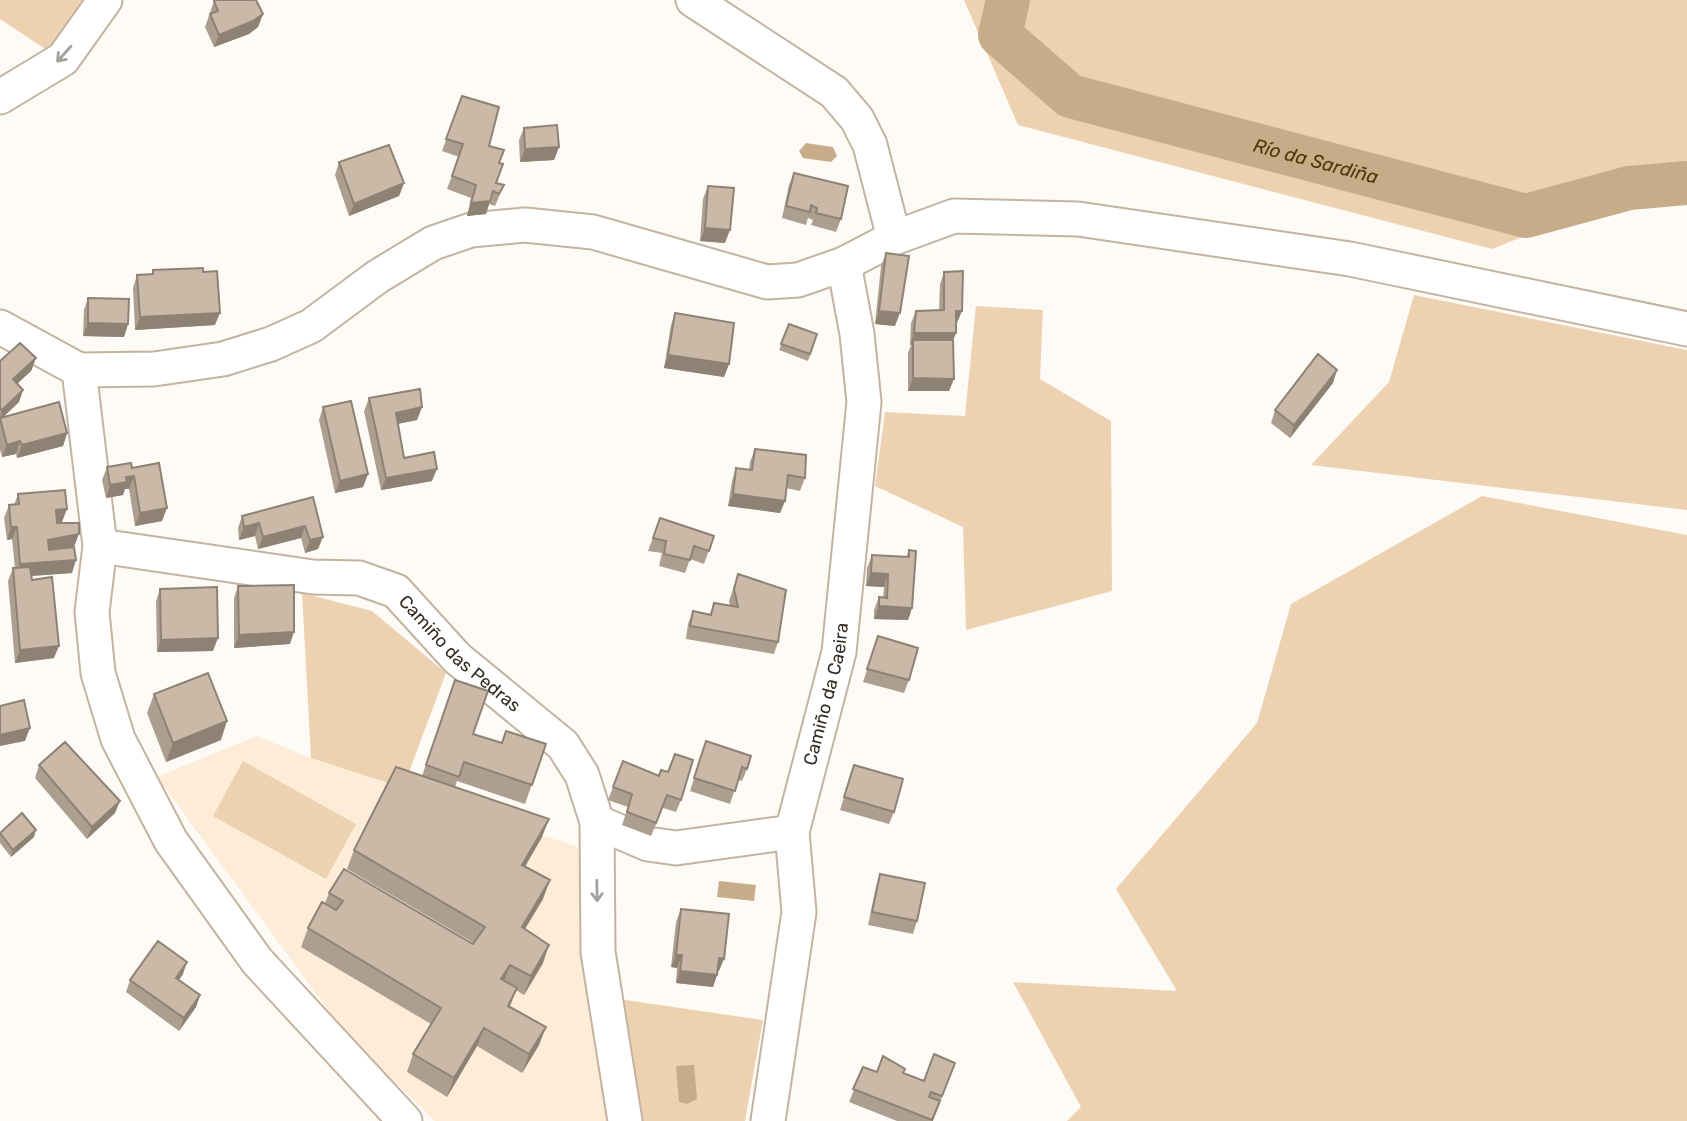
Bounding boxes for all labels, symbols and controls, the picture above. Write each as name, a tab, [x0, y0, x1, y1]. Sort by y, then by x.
one-way arrow	[56, 45, 72, 63]
water label: Río da Sardiña	[1251, 133, 1381, 188]
street label: Camiño das Pedras	[394, 591, 525, 717]
street label: Camiño da Caeira	[799, 622, 853, 768]
one-way arrow	[590, 879, 604, 902]

